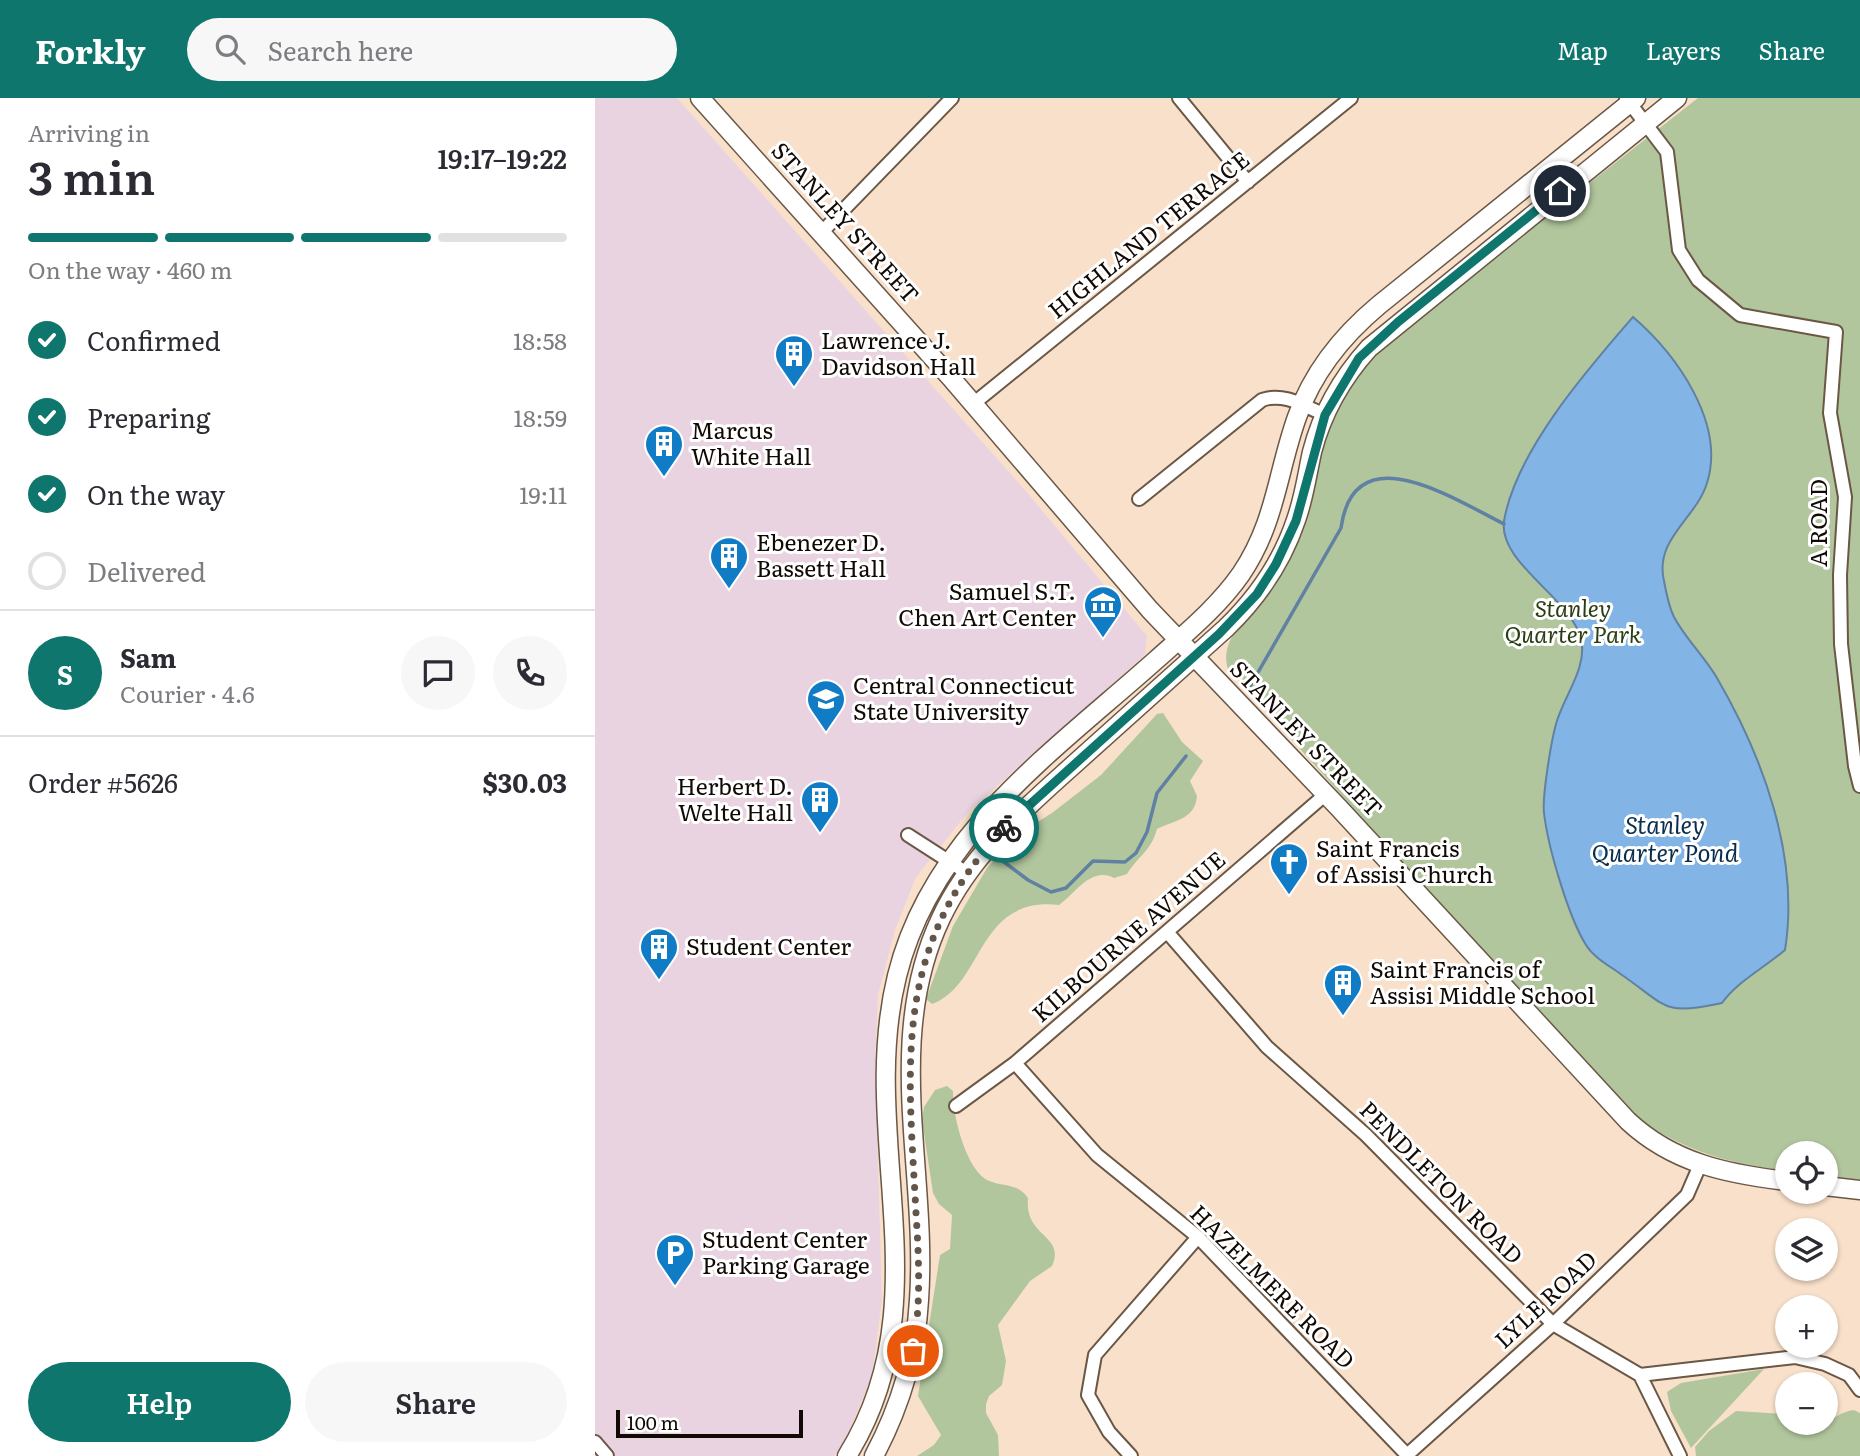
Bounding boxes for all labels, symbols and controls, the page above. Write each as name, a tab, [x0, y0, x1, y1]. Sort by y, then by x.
search box	[187, 18, 677, 81]
text: Forkly	[35, 25, 145, 74]
icon: search	[211, 30, 249, 68]
text: Search here	[267, 30, 413, 69]
text: Map	[1557, 32, 1608, 67]
text: Layers	[1646, 32, 1720, 67]
text: Share	[1758, 32, 1825, 67]
text: Arriving in	[28, 115, 150, 149]
street label: STANLEY STREET	[765, 134, 928, 310]
text: 19:17–19:22	[437, 138, 567, 177]
text: 3 min	[28, 141, 155, 209]
street label: HIGHLAND TERRACE	[1040, 141, 1256, 325]
pin	[1530, 161, 1590, 221]
icon: home	[1541, 172, 1579, 210]
text: On the way · 460 m	[28, 252, 232, 286]
text: Confirmed	[87, 320, 221, 359]
icon: check	[28, 321, 66, 359]
place label: Lawrence J. Davidson Hall	[821, 322, 976, 382]
text: 18:58	[513, 323, 567, 357]
building icon: Lawrence J. Davidson Hall	[773, 333, 815, 388]
text: Preparing	[87, 397, 210, 436]
icon: check	[28, 398, 66, 436]
text: 18:59	[514, 400, 567, 434]
place label: Marcus White Hall	[691, 412, 811, 472]
building icon: Marcus White Hall	[643, 423, 685, 478]
text: On the way	[87, 474, 225, 513]
icon: check	[28, 475, 66, 513]
text: 19:11	[519, 477, 567, 511]
street label: A ROAD	[1800, 479, 1834, 567]
place label: Ebenezer D. Bassett Hall	[756, 524, 886, 584]
building icon: Ebenezer D. Bassett Hall	[708, 535, 750, 590]
text: Delivered	[87, 551, 206, 590]
place label: Samuel S.T. Chen Art Center	[898, 573, 1076, 633]
museum icon: Samuel S.T. Chen Art Center	[1082, 584, 1124, 639]
park label: Stanley Quarter Park	[1504, 590, 1642, 650]
button: chat	[401, 636, 475, 710]
button: phone	[493, 636, 567, 710]
text: Sam	[120, 637, 176, 676]
street label: STANLEY STREET	[1223, 652, 1391, 824]
text: S	[57, 654, 73, 693]
place label: Central Connecticut State University	[853, 667, 1075, 727]
text: Courier · 4.6	[120, 676, 255, 710]
school or university icon: Central Connecticut State University	[805, 678, 847, 733]
text: Order #5626	[28, 762, 178, 801]
text: $30.03	[482, 762, 567, 801]
place label: Herbert D. Welte Hall	[677, 768, 793, 828]
building icon: Herbert D. Welte Hall	[799, 779, 841, 834]
courier	[969, 793, 1039, 863]
water label: Stanley Quarter Pond	[1592, 806, 1739, 869]
icon: bike	[985, 809, 1023, 847]
place label: Saint Francis of Assisi Church	[1316, 830, 1493, 890]
church icon: Saint Francis of Assisi Church	[1268, 841, 1310, 896]
street label: KILBOURNE AVENUE	[1024, 842, 1232, 1029]
building icon: Student Center	[638, 926, 680, 981]
place label: Student Center	[686, 928, 851, 962]
place label: Saint Francis of Assisi Middle School	[1370, 951, 1595, 1011]
building icon: Saint Francis of Assisi Middle School	[1322, 962, 1364, 1017]
street label: PENDLETON ROAD	[1353, 1092, 1532, 1271]
map controls	[1775, 1141, 1838, 1435]
button: locate	[1775, 1141, 1838, 1204]
street label: HAZELMERE ROAD	[1183, 1196, 1363, 1376]
button: layers	[1775, 1218, 1838, 1281]
place label: Student Center Parking Garage	[702, 1221, 870, 1281]
parking icon: Student Center Parking Garage	[654, 1232, 696, 1287]
street label: LYLE ROAD	[1486, 1242, 1603, 1355]
button: +	[1775, 1295, 1838, 1358]
pin	[883, 1321, 943, 1381]
icon: bag	[894, 1332, 932, 1370]
button: Help	[28, 1362, 291, 1442]
button: Share	[305, 1362, 567, 1442]
button: −	[1775, 1372, 1838, 1435]
scale bar	[616, 1407, 803, 1439]
text: 100 m	[627, 1408, 679, 1436]

